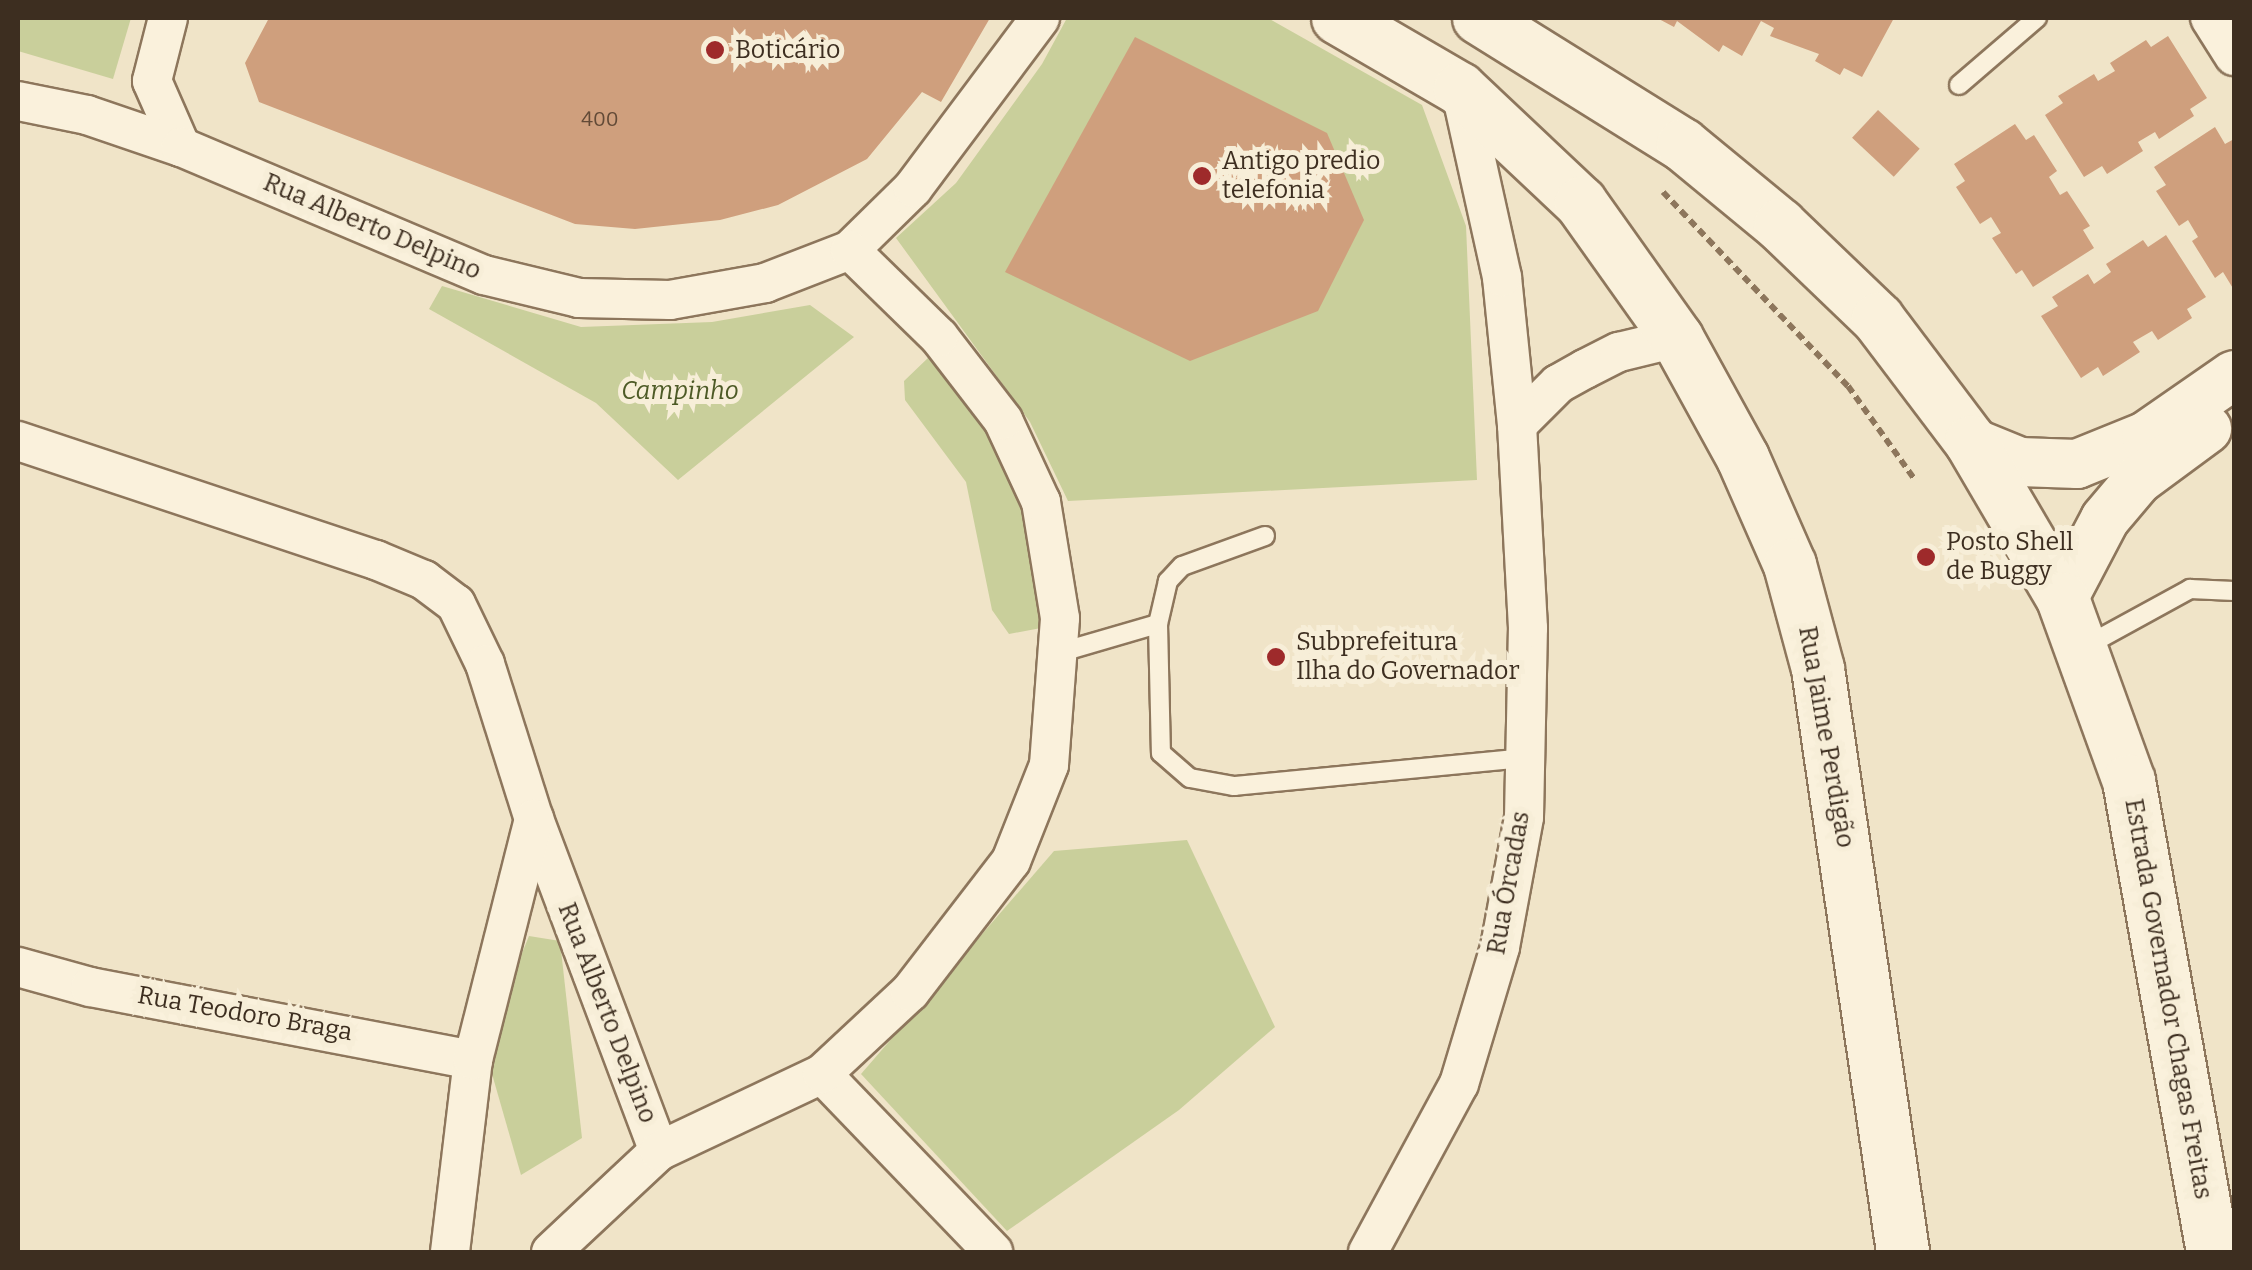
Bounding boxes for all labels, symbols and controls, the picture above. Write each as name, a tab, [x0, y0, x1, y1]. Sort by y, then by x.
place label: Boticário	[735, 35, 840, 65]
marker: Boticário	[704, 39, 726, 61]
house number: 400	[581, 107, 619, 131]
place label: Antigo predio telefonia	[1222, 147, 1380, 206]
marker: Antigo predio telefonia	[1191, 165, 1213, 187]
street label: Rua Alberto Delpino	[259, 168, 485, 286]
park label: Campinho	[621, 376, 739, 406]
place label: Posto Shell de Buggy	[1946, 528, 2074, 587]
marker: Posto Shell de Buggy	[1915, 546, 1937, 568]
street label: Rua Jaime Perdigão	[1792, 624, 1860, 850]
place label: Subprefeitura Ilha do Governador	[1296, 628, 1520, 687]
marker: Subprefeitura Ilha do Governador	[1265, 646, 1287, 668]
street label: Estrada Governador Chagas Freitas	[2118, 797, 2218, 1201]
street label: Rua Órcadas	[1482, 809, 1536, 957]
street label: Rua Alberto Delpino	[551, 899, 663, 1127]
street label: Rua Teodoro Braga	[135, 980, 355, 1048]

